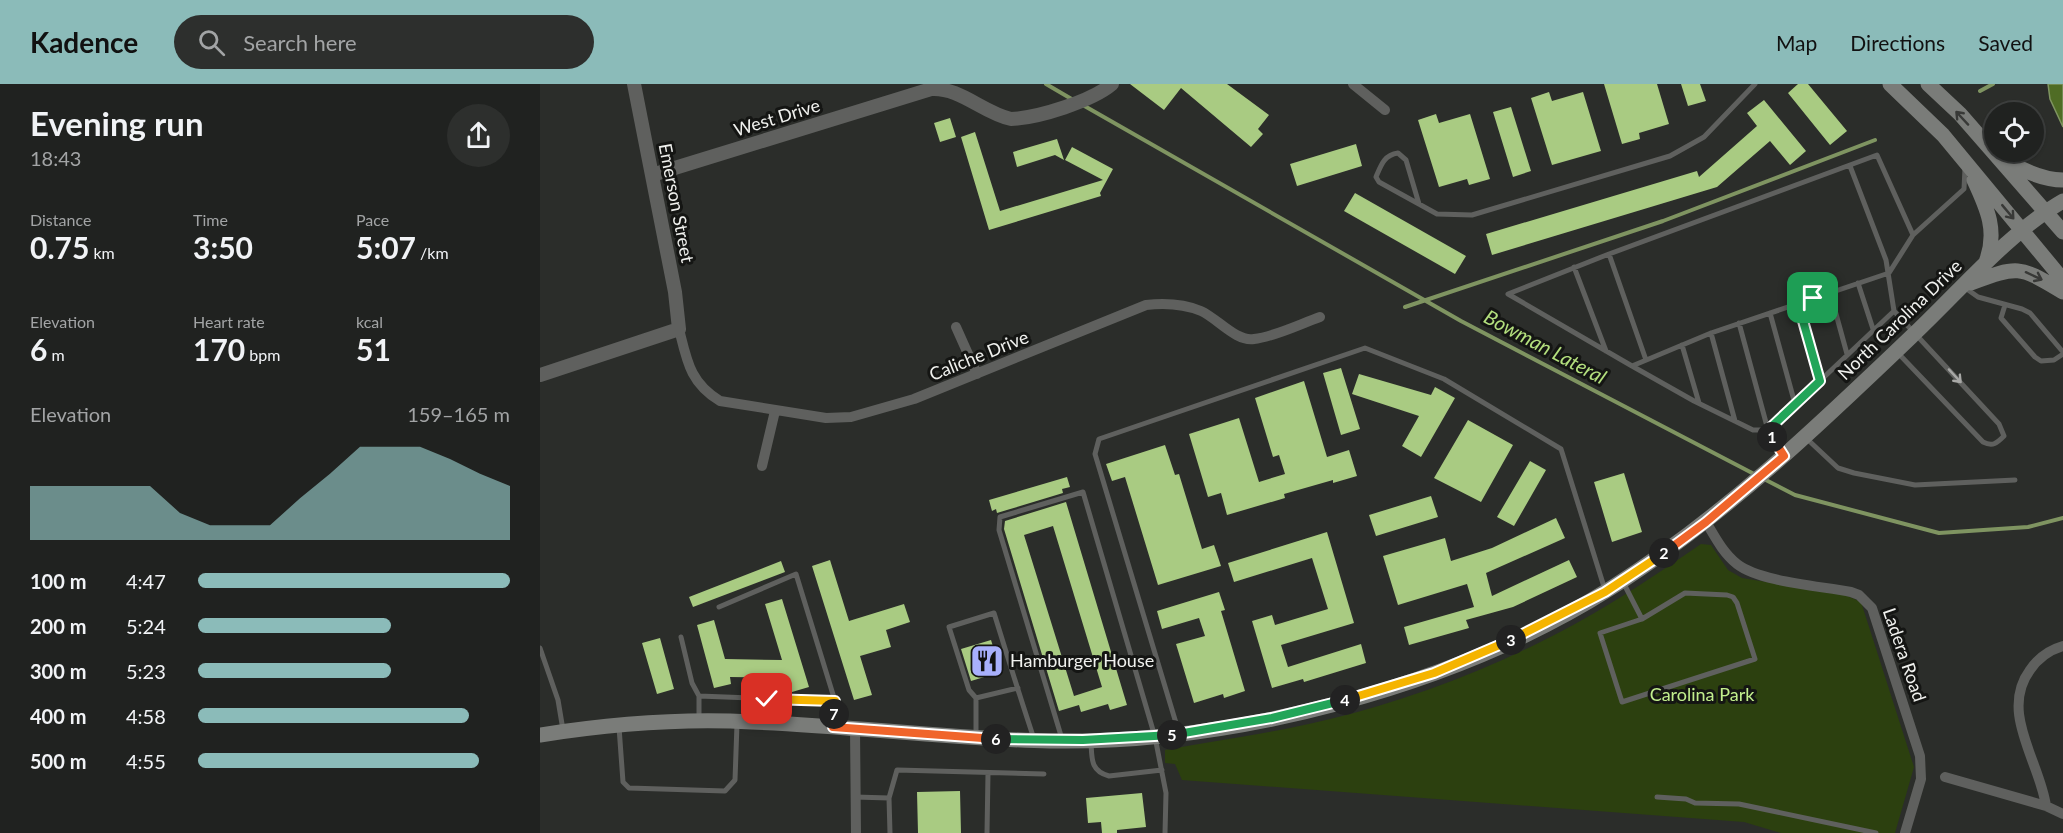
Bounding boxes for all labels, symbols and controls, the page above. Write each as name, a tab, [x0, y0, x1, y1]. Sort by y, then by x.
search box	[174, 15, 594, 69]
text: Kadence	[30, 25, 138, 59]
icon: search	[195, 26, 228, 59]
text: Search here	[243, 29, 357, 56]
text: Map	[1776, 30, 1817, 55]
text: Directions	[1850, 30, 1945, 55]
text: Saved	[1978, 30, 2033, 55]
street label: West Drive	[731, 94, 822, 141]
map controls	[1984, 102, 2044, 162]
button: locate	[1984, 102, 2044, 162]
text: Evening run	[30, 103, 204, 143]
button: share	[447, 104, 510, 167]
one-way arrow	[1955, 110, 1970, 125]
street label: Emerson Street	[655, 141, 699, 265]
text: 18:43	[30, 146, 81, 170]
one-way arrow	[2001, 204, 2015, 219]
text: Distance	[30, 210, 91, 229]
text: Time	[193, 210, 228, 229]
text: Pace	[356, 210, 389, 229]
text: 0.75	[30, 229, 89, 265]
text: 3:50	[193, 229, 253, 265]
text: 5:07	[356, 229, 416, 265]
text: km	[89, 243, 115, 262]
text: /km	[416, 243, 449, 262]
street label: North Carolina Drive	[1833, 254, 1966, 384]
one-way arrow	[2024, 270, 2042, 282]
pin	[1787, 272, 1838, 323]
icon: arrive	[1796, 281, 1829, 314]
water label: Bowman Lateral	[1480, 304, 1611, 389]
text: Elevation	[30, 312, 95, 331]
text: Heart rate	[193, 312, 265, 331]
text: kcal	[356, 312, 383, 331]
street label: Caliche Drive	[926, 325, 1032, 385]
text: 6	[30, 331, 47, 367]
text: 170	[193, 331, 245, 367]
text: 51	[356, 331, 391, 367]
text: m	[47, 345, 65, 364]
text: bpm	[245, 345, 280, 364]
one-way arrow	[1947, 369, 1962, 384]
text: Elevation	[30, 402, 111, 426]
text: 159–165 m	[407, 402, 510, 426]
pin: 1	[1757, 422, 1787, 452]
text: 1	[1767, 427, 1777, 446]
pin: 2	[1649, 538, 1679, 568]
text: 2	[1659, 543, 1669, 562]
text: 100 m	[30, 569, 86, 593]
text: 4:47	[126, 569, 166, 593]
street label: Ladera Road	[1879, 605, 1931, 704]
text: 200 m	[30, 614, 86, 638]
text: 5:24	[126, 614, 166, 638]
pin: 3	[1496, 625, 1526, 655]
text: 3	[1506, 630, 1516, 649]
restaurant icon: Hamburger House	[969, 643, 1005, 679]
place label: Hamburger House	[1010, 649, 1154, 671]
text: 300 m	[30, 659, 86, 683]
text: 5:23	[126, 659, 166, 683]
pin	[741, 673, 792, 724]
icon: check	[750, 682, 783, 715]
park label: Carolina Park	[1650, 683, 1755, 705]
pin: 4	[1330, 685, 1360, 715]
text: 4	[1340, 690, 1350, 709]
pin: 7	[819, 699, 849, 729]
text: 400 m	[30, 704, 86, 728]
text: 4:58	[126, 704, 166, 728]
text: 7	[829, 704, 839, 723]
pin: 5	[1157, 720, 1187, 750]
pin: 6	[981, 724, 1011, 754]
text: 5	[1167, 725, 1177, 744]
text: 6	[991, 729, 1001, 748]
text: 500 m	[30, 749, 86, 773]
text: 4:55	[126, 749, 166, 773]

